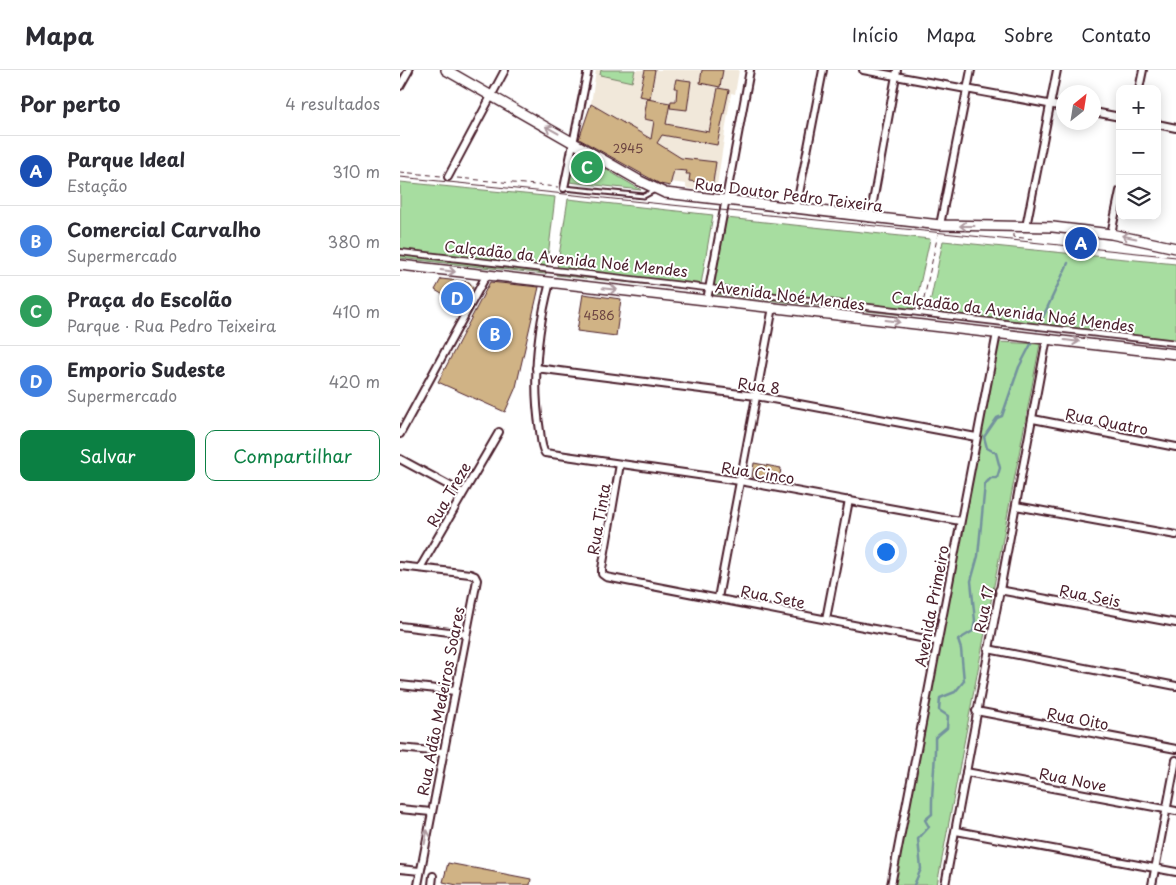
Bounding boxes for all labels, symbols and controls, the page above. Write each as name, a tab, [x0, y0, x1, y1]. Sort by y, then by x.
text: Mapa	[25, 17, 94, 53]
text: Início	[852, 21, 898, 48]
text: Mapa	[926, 21, 976, 48]
text: Sobre	[1004, 21, 1053, 48]
text: Contato	[1081, 21, 1151, 48]
north arrow	[1056, 85, 1101, 130]
map controls	[1116, 85, 1161, 220]
button: +	[1116, 85, 1161, 130]
text: Por perto	[20, 87, 120, 119]
text: 4 resultados	[285, 91, 380, 115]
one-way arrow	[545, 125, 560, 135]
button: −	[1116, 130, 1161, 175]
house number: 2945	[613, 139, 643, 157]
text: Parque Ideal	[67, 145, 185, 173]
pin: C	[571, 148, 603, 186]
text: A	[30, 159, 42, 183]
text: 310 m	[332, 159, 380, 183]
street label: Rua Doutor Pedro Teixeira	[694, 171, 885, 217]
text: Estação	[67, 173, 127, 197]
button: layers	[1116, 175, 1161, 220]
text: Comercial Carvalho	[67, 215, 261, 243]
one-way arrow	[959, 221, 976, 231]
pin: A	[1065, 224, 1097, 262]
text: B	[31, 229, 41, 253]
text: 380 m	[328, 229, 380, 253]
one-way arrow	[1121, 232, 1137, 242]
street label: Calçadão da Avenida Noé Mendes	[443, 234, 689, 282]
text: Supermercado	[67, 243, 177, 267]
one-way arrow	[440, 266, 456, 276]
street label: Avenida Noé Mendes	[714, 274, 866, 316]
pin: D	[441, 279, 473, 317]
one-way arrow	[602, 284, 618, 294]
text: Praça do Escolão	[67, 285, 232, 313]
street label: Calçadão da Avenida Noé Mendes	[890, 285, 1136, 337]
text: C	[30, 299, 42, 323]
text: 410 m	[332, 299, 380, 323]
house number: 4586	[584, 306, 614, 324]
text: Parque · Rua Pedro Teixeira	[67, 313, 276, 337]
pin: B	[479, 315, 511, 353]
one-way arrow	[885, 316, 901, 326]
one-way arrow	[1064, 336, 1080, 346]
text: Emporio Sudeste	[67, 355, 225, 383]
text: D	[30, 369, 42, 393]
text: 420 m	[329, 369, 380, 393]
street label: Rua 8	[736, 371, 782, 399]
text: Supermercado	[67, 383, 177, 407]
street label: Rua Quatro	[1064, 402, 1150, 440]
button: Salvar	[20, 430, 195, 481]
button: Compartilhar	[205, 430, 380, 481]
street label: Rua Cinco	[720, 455, 796, 489]
street label: Rua Treze	[420, 457, 476, 531]
street label: Rua Tinta	[580, 481, 616, 557]
your location	[873, 539, 899, 565]
street label: Avenida Primeiro	[908, 543, 954, 669]
street label: Rua Sete	[739, 578, 807, 614]
street label: Rua Seis	[1058, 578, 1122, 612]
street label: Rua 17	[967, 583, 999, 635]
street label: Rua Adão Medeiros Soares	[410, 604, 470, 797]
street label: Rua Oito	[1045, 701, 1111, 735]
street label: Rua Nove	[1037, 761, 1109, 797]
one-way arrow	[422, 829, 432, 845]

